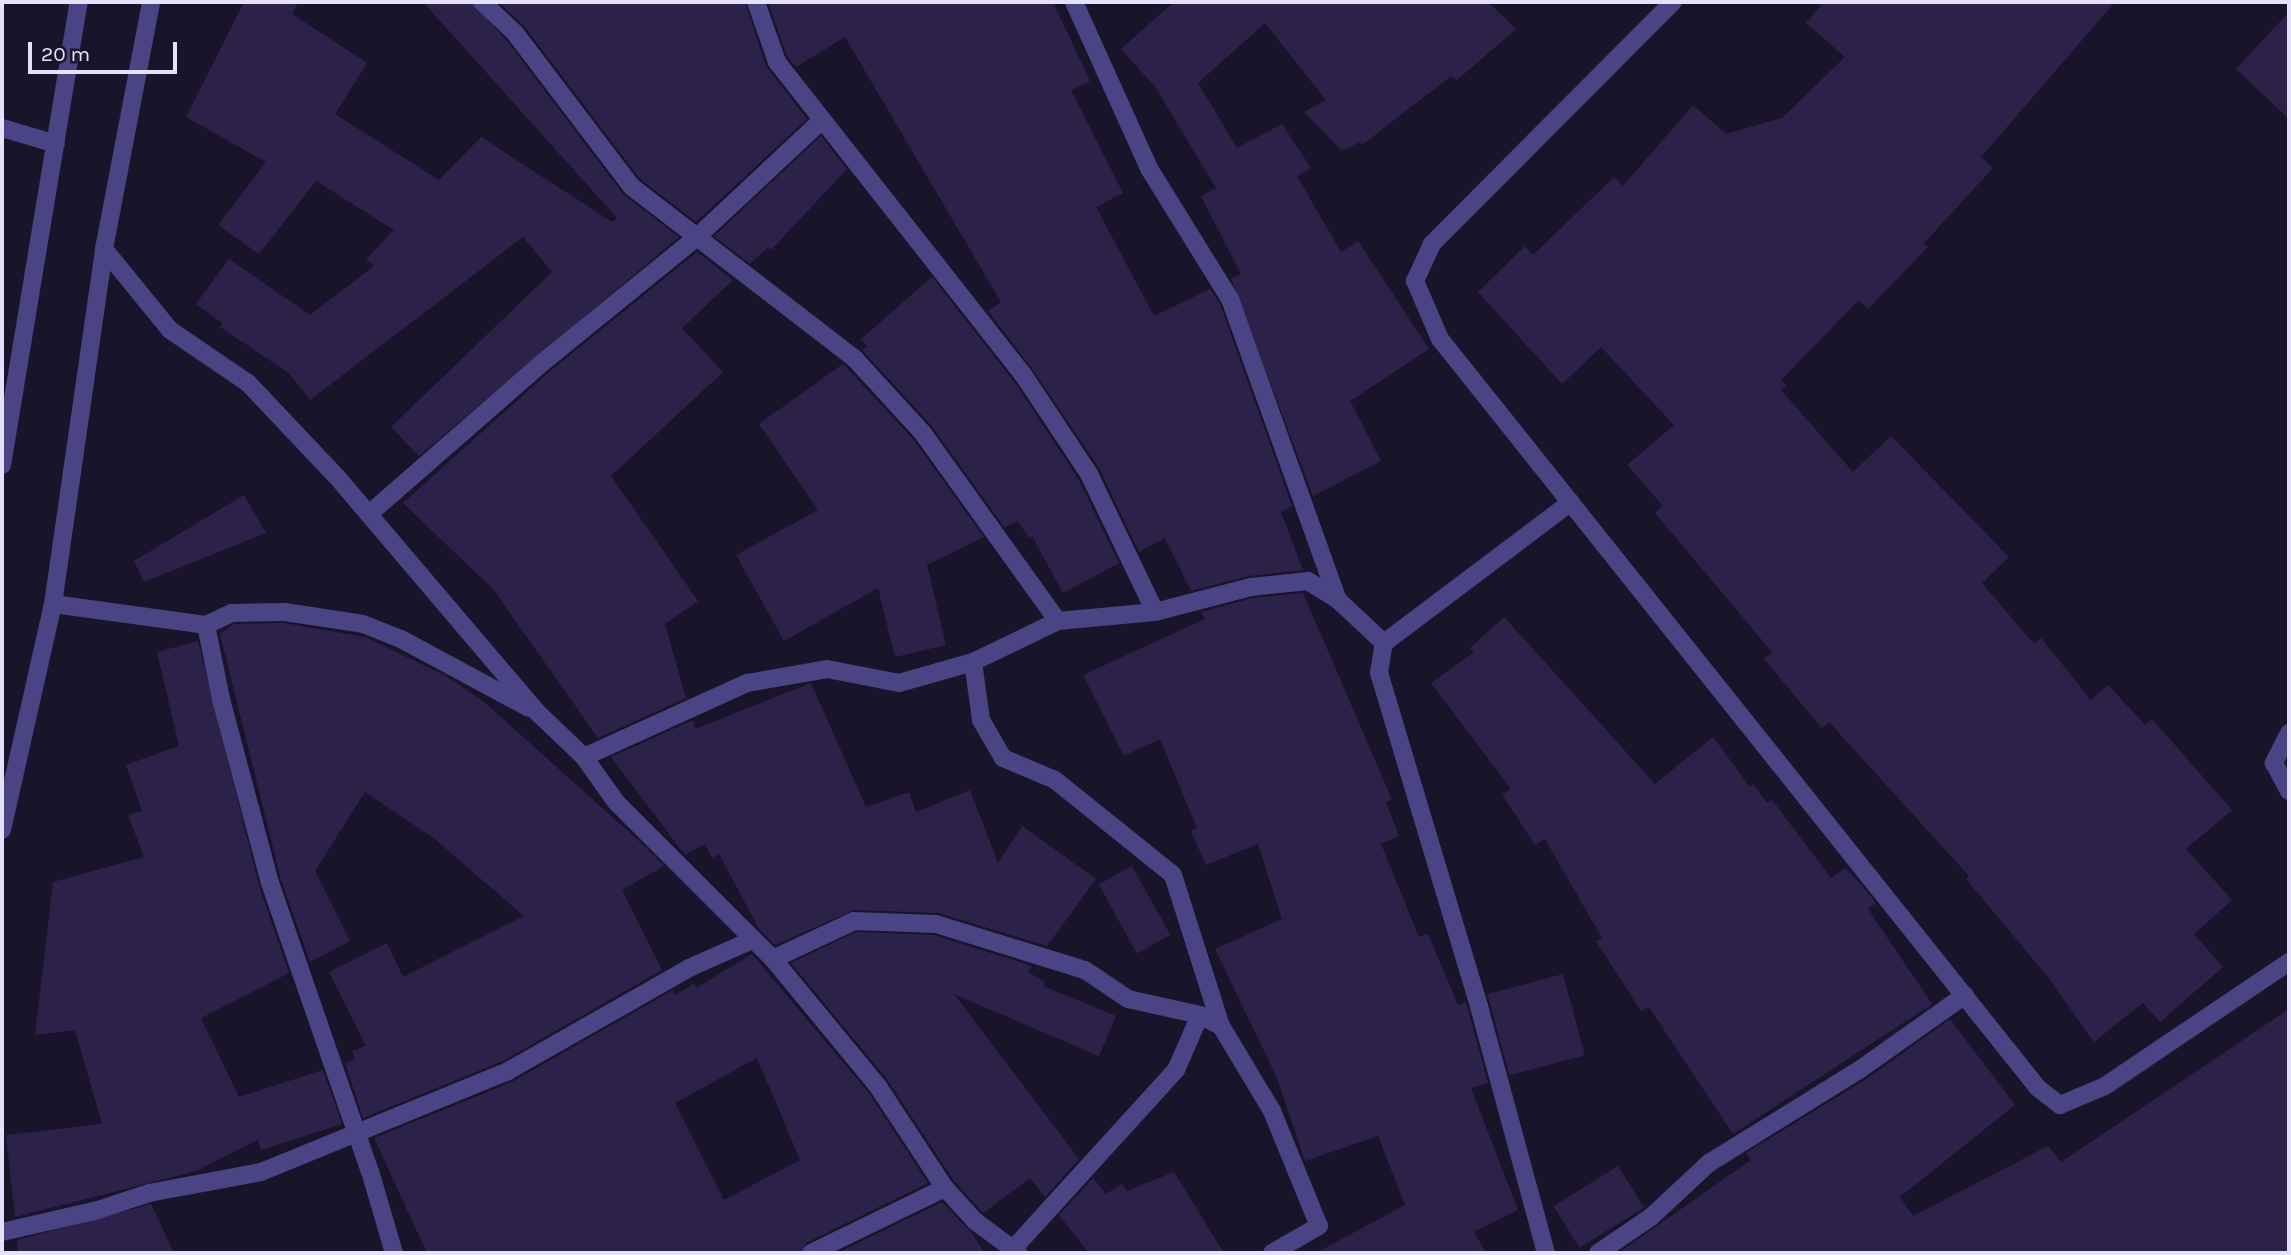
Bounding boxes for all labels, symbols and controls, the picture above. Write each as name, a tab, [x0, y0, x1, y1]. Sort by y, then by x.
scale bar	[32, 28, 180, 72]
text: 20 m	[41, 42, 90, 66]

